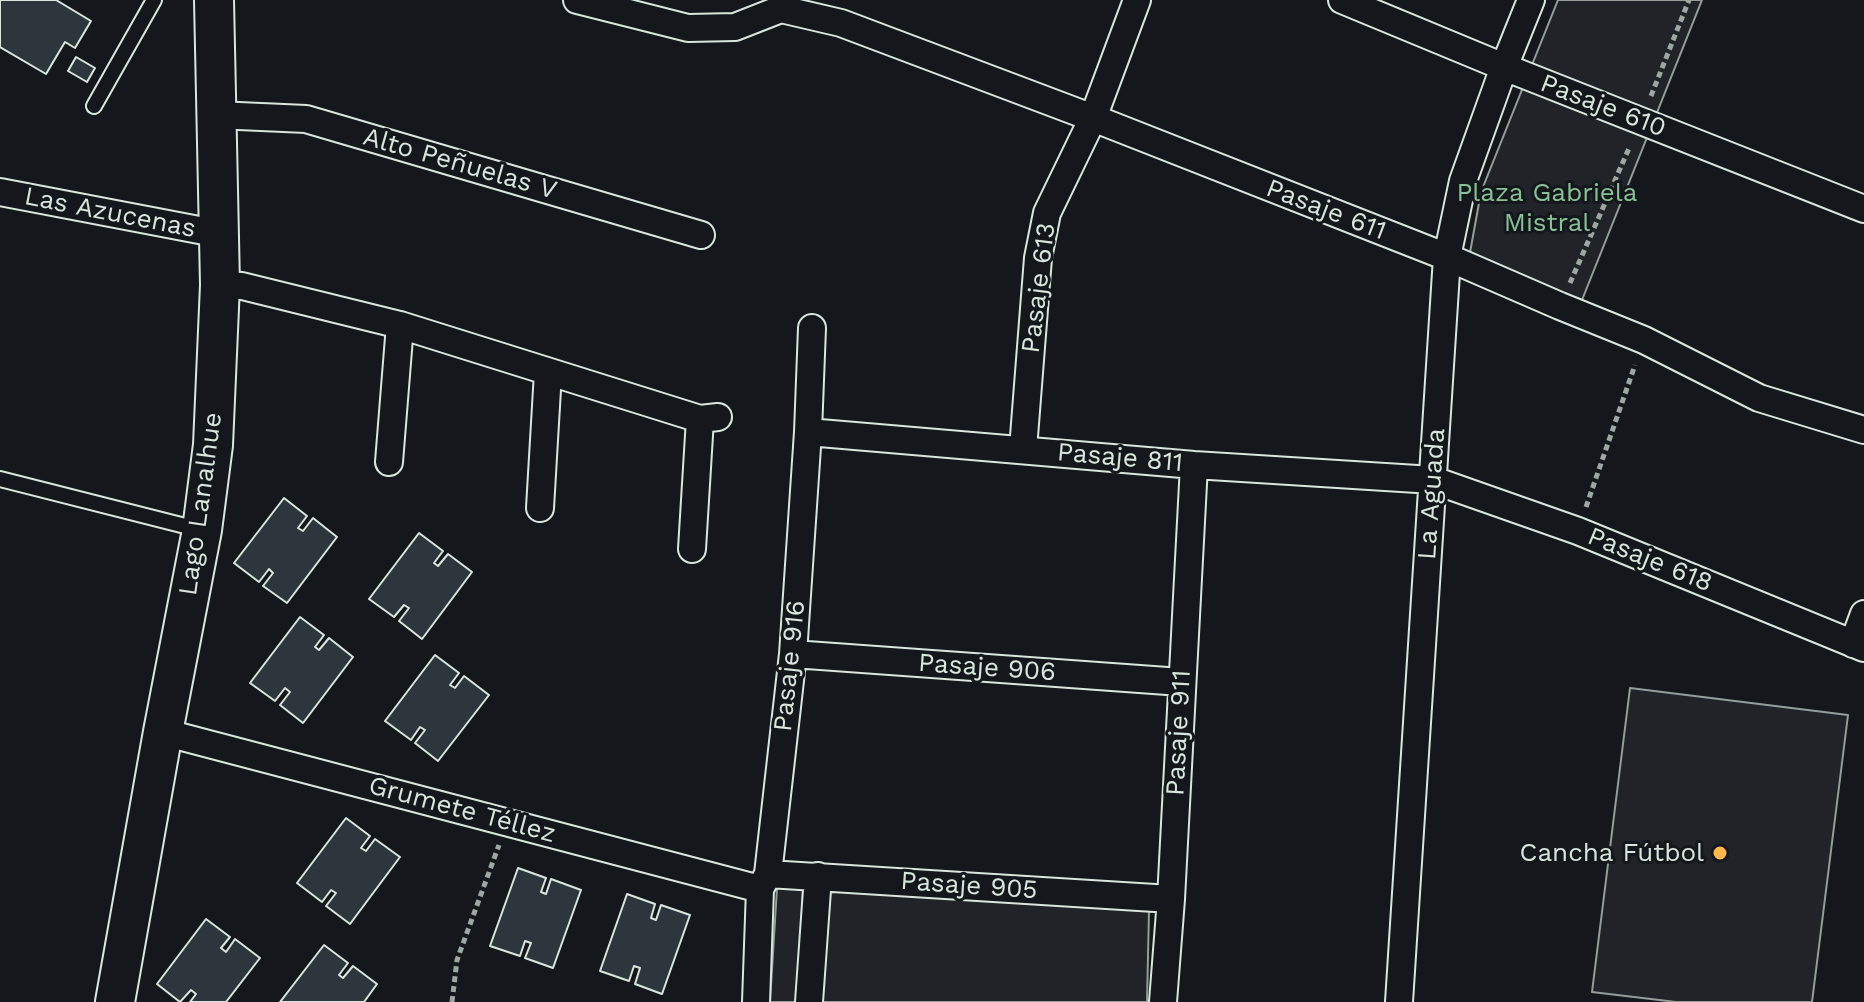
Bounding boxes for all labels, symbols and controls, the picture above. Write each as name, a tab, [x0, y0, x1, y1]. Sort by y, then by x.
street label: Pasaje 610	[1536, 68, 1670, 144]
street label: Alto Peñuelas V	[360, 121, 560, 207]
street label: Pasaje 611	[1262, 173, 1390, 247]
park label: Plaza Gabriela Mistral	[1456, 177, 1638, 238]
street label: Las Azucenas	[22, 181, 198, 245]
street label: Pasaje 613	[1016, 221, 1062, 355]
street label: Lago Lanalhue	[173, 410, 229, 598]
street label: La Aguada	[1412, 427, 1452, 561]
street label: Pasaje 811	[1056, 437, 1184, 479]
street label: Pasaje 618	[1583, 521, 1717, 599]
street label: Pasaje 916	[768, 599, 812, 733]
street label: Pasaje 906	[917, 648, 1057, 688]
street label: Pasaje 911	[1160, 669, 1198, 797]
street label: Grumete Téllez	[365, 770, 559, 850]
place label: Cancha Fútbol	[1520, 837, 1704, 869]
marker: Cancha Fútbol	[1711, 844, 1729, 862]
street label: Pasaje 905	[900, 866, 1038, 906]

